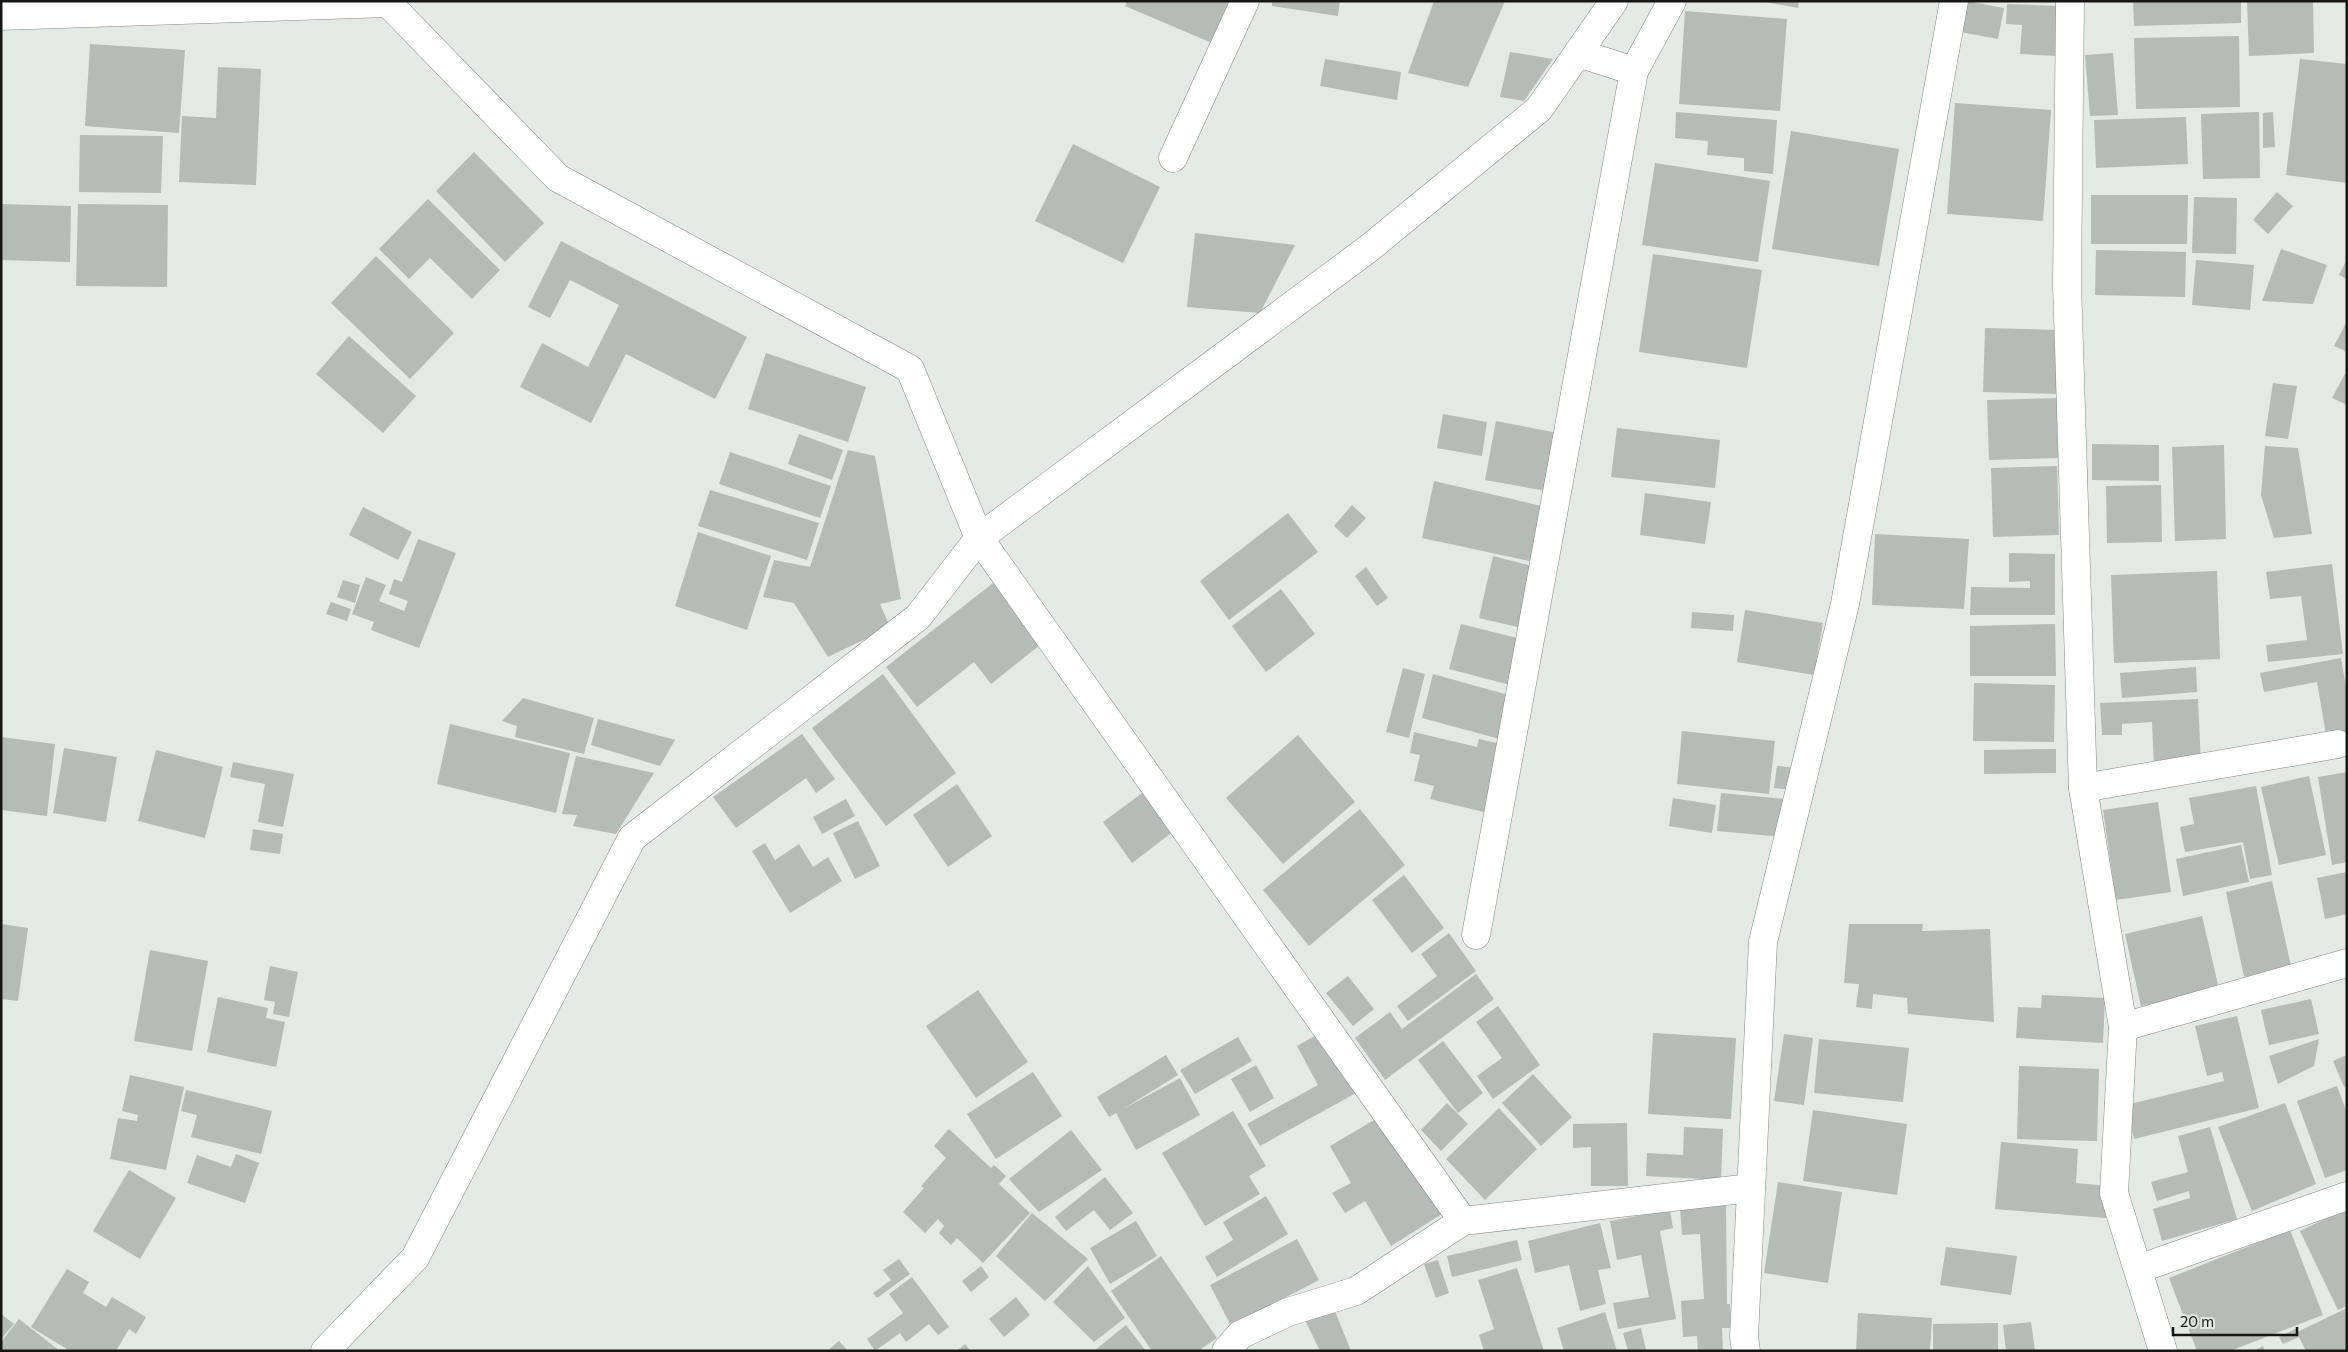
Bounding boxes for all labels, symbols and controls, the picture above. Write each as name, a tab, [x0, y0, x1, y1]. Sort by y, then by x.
scale bar	[2173, 1304, 2297, 1336]
text: 20 m	[2180, 1312, 2214, 1330]

